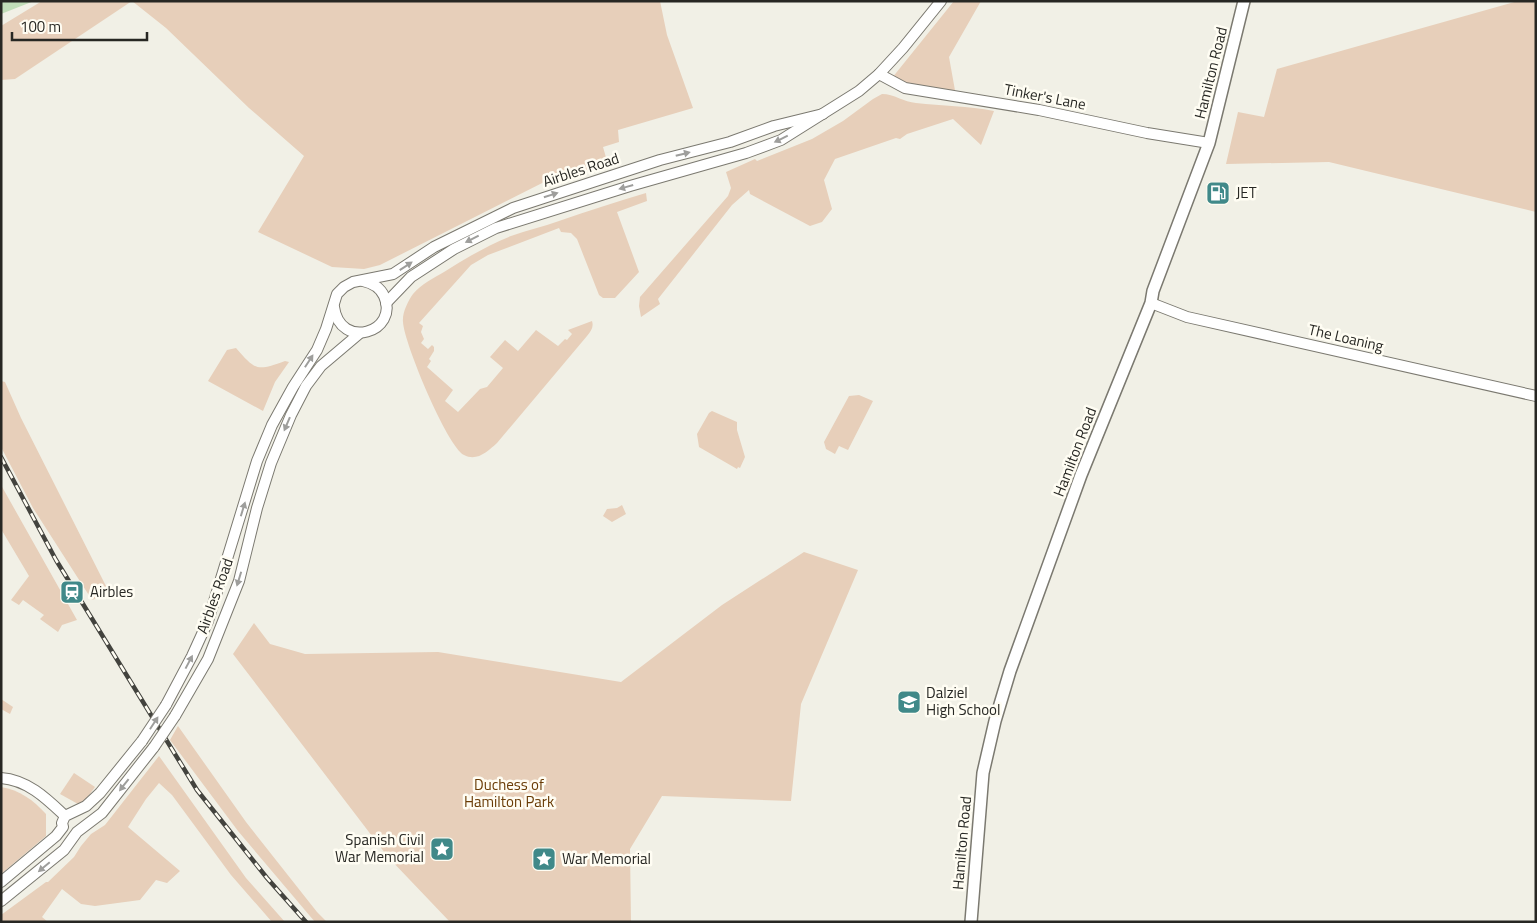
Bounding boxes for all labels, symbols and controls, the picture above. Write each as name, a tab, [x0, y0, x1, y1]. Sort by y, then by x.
scale bar	[12, 10, 148, 42]
text: 100 m	[20, 15, 61, 38]
street label: Hamilton Road	[1188, 25, 1233, 121]
street label: Tinker's Lane	[1002, 77, 1088, 116]
one-way arrow	[774, 135, 788, 143]
street label: Airbles Road	[540, 146, 622, 193]
one-way arrow	[675, 150, 690, 158]
fuel station icon: JET	[1205, 180, 1231, 206]
place label: JET	[1236, 181, 1257, 204]
one-way arrow	[618, 183, 633, 191]
one-way arrow	[544, 191, 559, 199]
one-way arrow	[465, 235, 480, 243]
one-way arrow	[399, 261, 412, 271]
street label: The Loaning	[1306, 318, 1386, 357]
one-way arrow	[304, 355, 314, 368]
street label: Hamilton Road	[1047, 404, 1102, 500]
one-way arrow	[282, 417, 290, 431]
one-way arrow	[239, 501, 247, 516]
street label: Airbles Road	[190, 555, 239, 637]
one-way arrow	[235, 572, 243, 587]
station icon: Airbles	[59, 579, 85, 605]
place label: Airbles	[90, 580, 133, 603]
one-way arrow	[185, 655, 193, 669]
place label: Dalziel High School	[926, 681, 1001, 721]
school or university icon: Dalziel High School	[896, 689, 922, 715]
one-way arrow	[149, 716, 159, 730]
park label: Duchess of Hamilton Park	[464, 773, 554, 813]
one-way arrow	[118, 778, 129, 791]
street label: Hamilton Road	[946, 795, 977, 891]
place label: Spanish Civil War Memorial	[335, 828, 424, 868]
place icon: Spanish Civil War Memorial	[429, 836, 455, 862]
place icon: War Memorial	[531, 846, 557, 872]
place label: War Memorial	[562, 847, 651, 870]
one-way arrow	[38, 862, 51, 873]

